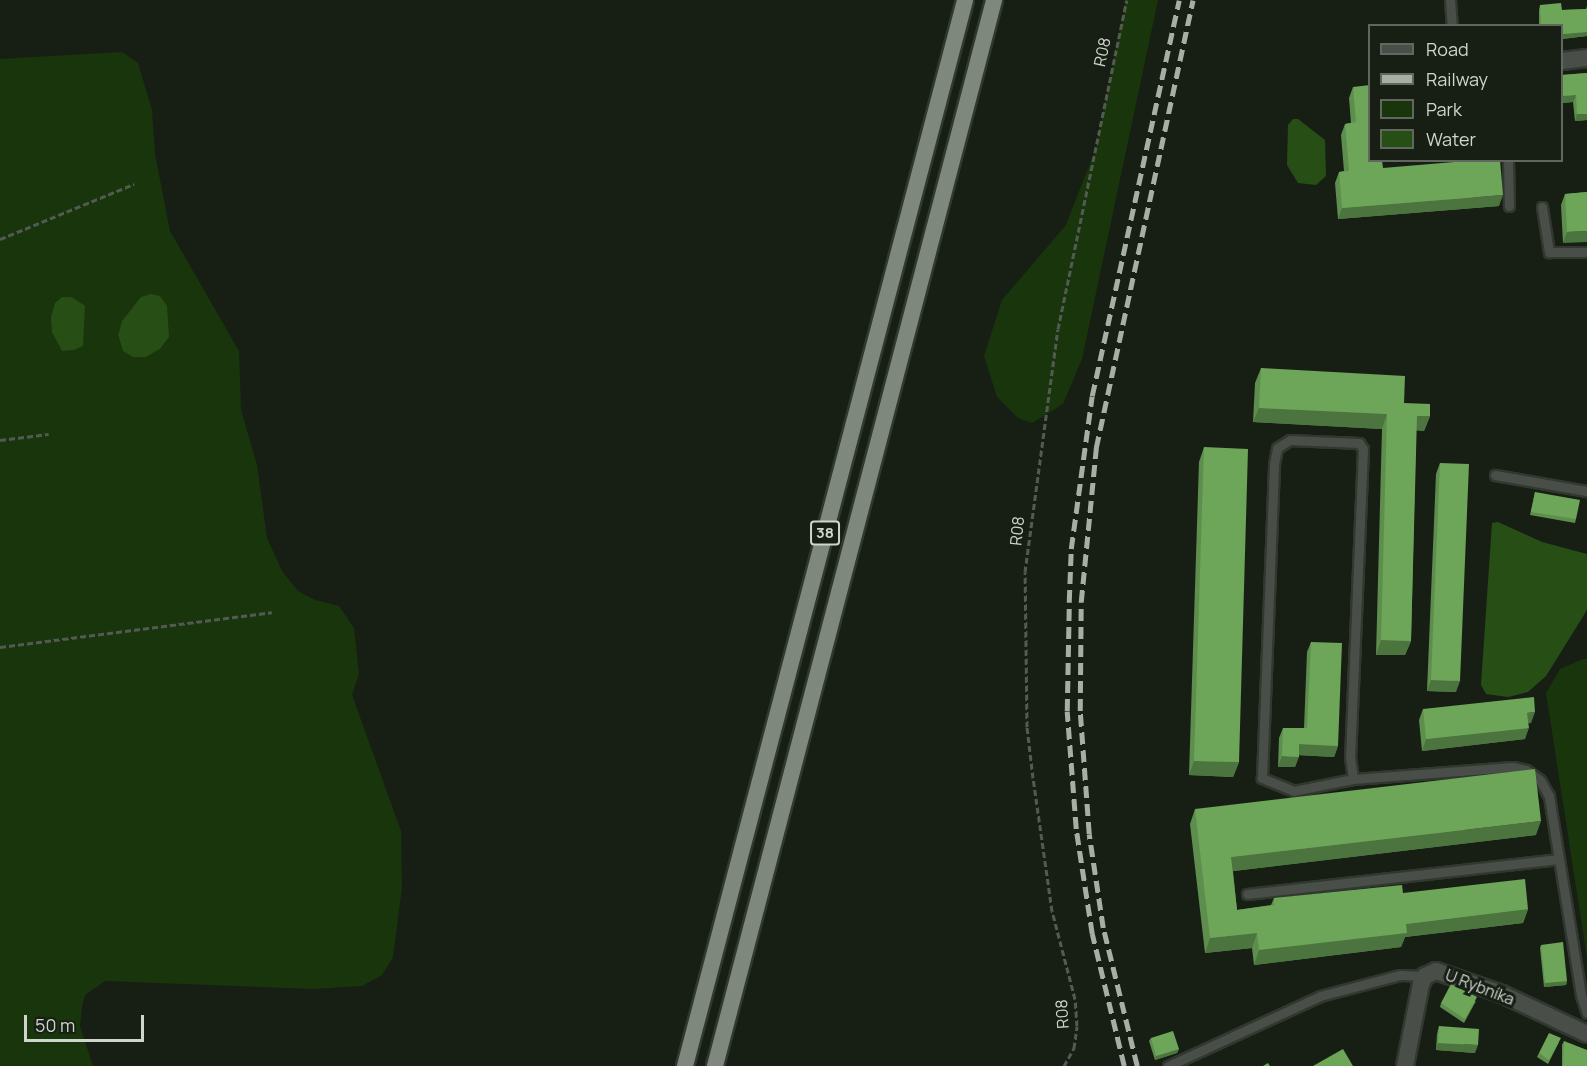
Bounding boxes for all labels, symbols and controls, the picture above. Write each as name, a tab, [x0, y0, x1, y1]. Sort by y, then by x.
legend	[1368, 24, 1563, 162]
street label: R08	[1090, 36, 1114, 68]
text: Road	[1426, 37, 1469, 61]
text: Railway	[1426, 67, 1488, 91]
text: Park	[1426, 97, 1462, 121]
text: Water	[1426, 127, 1476, 151]
street label: R08	[1006, 516, 1028, 546]
road number: 38	[810, 521, 840, 545]
street label: U Rybníka	[1443, 965, 1517, 1009]
street label: R08	[1051, 999, 1073, 1029]
scale bar	[27, 1003, 147, 1041]
text: 50 m	[35, 1013, 75, 1037]

